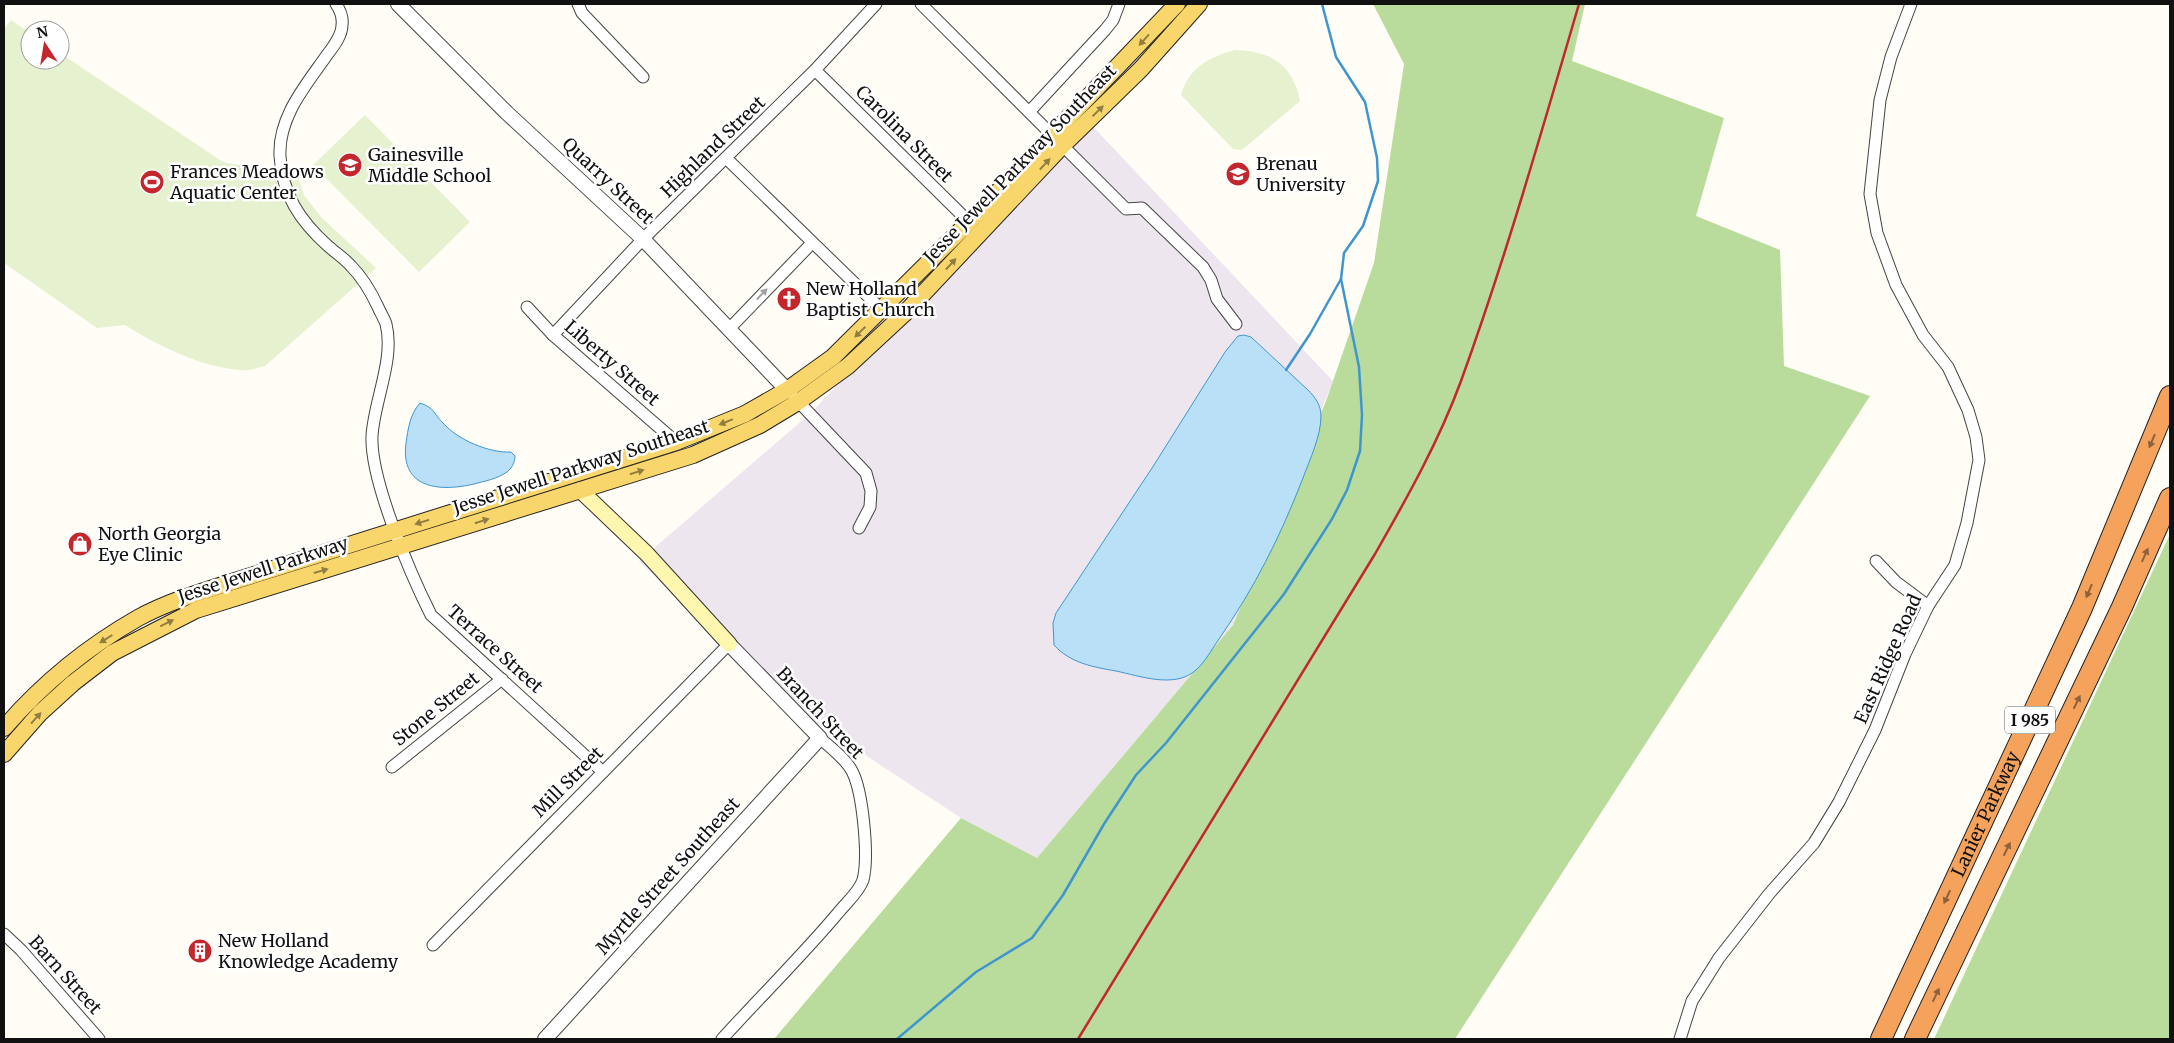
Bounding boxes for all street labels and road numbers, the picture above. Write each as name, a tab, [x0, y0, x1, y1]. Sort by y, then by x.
street label: Jesse Jewell Parkway Southeast	[918, 59, 1121, 269]
street label: Carolina Street	[851, 80, 958, 187]
street label: Highland Street	[656, 91, 770, 202]
street label: Quarry Street	[558, 132, 659, 229]
street label: Liberty Street	[560, 315, 665, 410]
street label: Jesse Jewell Parkway Southeast	[449, 414, 712, 519]
street label: Jesse Jewell Parkway	[174, 531, 351, 608]
street label: East Ridge Road	[1849, 590, 1926, 727]
street label: Terrace Street	[443, 600, 548, 698]
street label: Branch Street	[772, 662, 869, 764]
street label: Stone Street	[388, 667, 484, 751]
road number: I 985	[2005, 706, 2055, 734]
street label: Mill Street	[528, 742, 608, 822]
street label: Lanier Parkway	[1946, 747, 2025, 880]
street label: Myrtle Street Southeast	[591, 792, 744, 959]
street label: Barn Street	[24, 931, 107, 1019]

